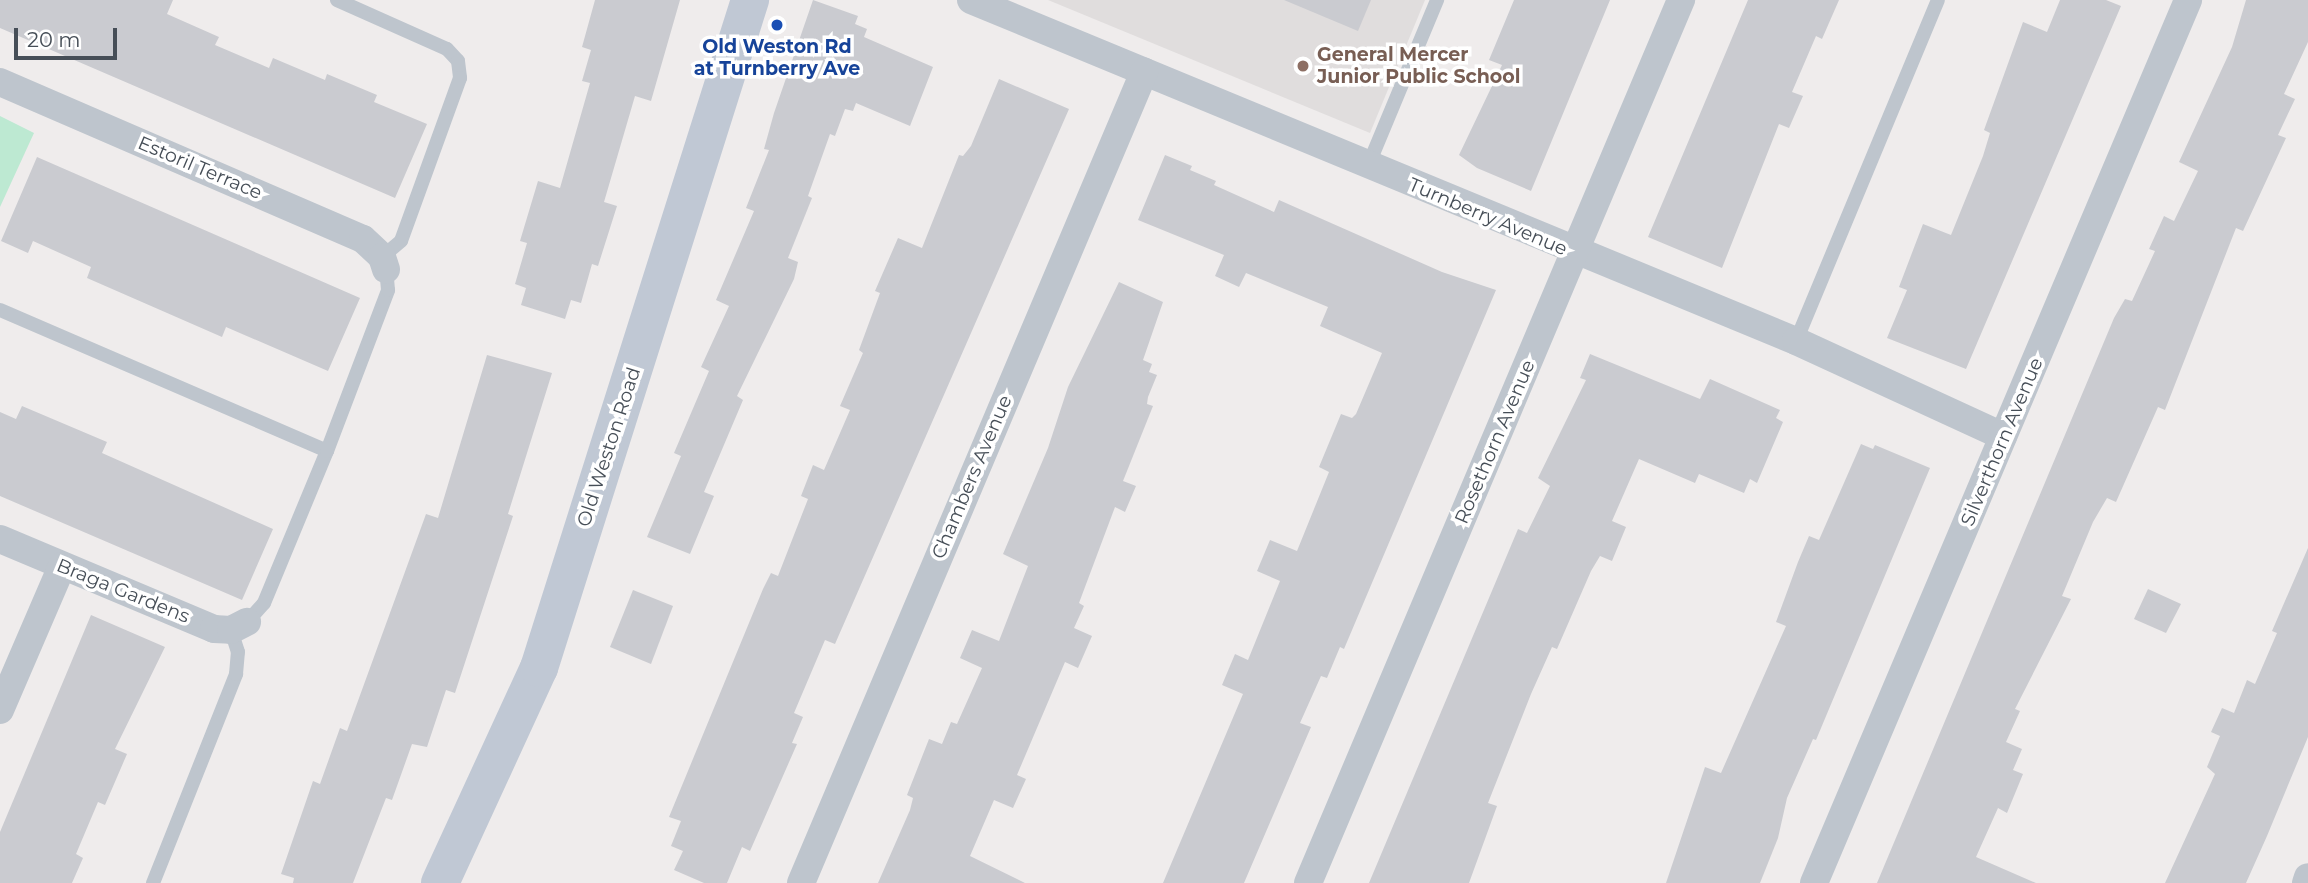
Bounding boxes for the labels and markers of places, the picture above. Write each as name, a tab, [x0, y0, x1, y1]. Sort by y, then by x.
marker: Old Weston Rd at Turnberry Ave	[769, 17, 785, 33]
place label: Old Weston Rd at Turnberry Ave	[694, 36, 860, 80]
place label: General Mercer Junior Public School	[1317, 44, 1520, 88]
marker: General Mercer Junior Public School	[1295, 58, 1311, 74]

